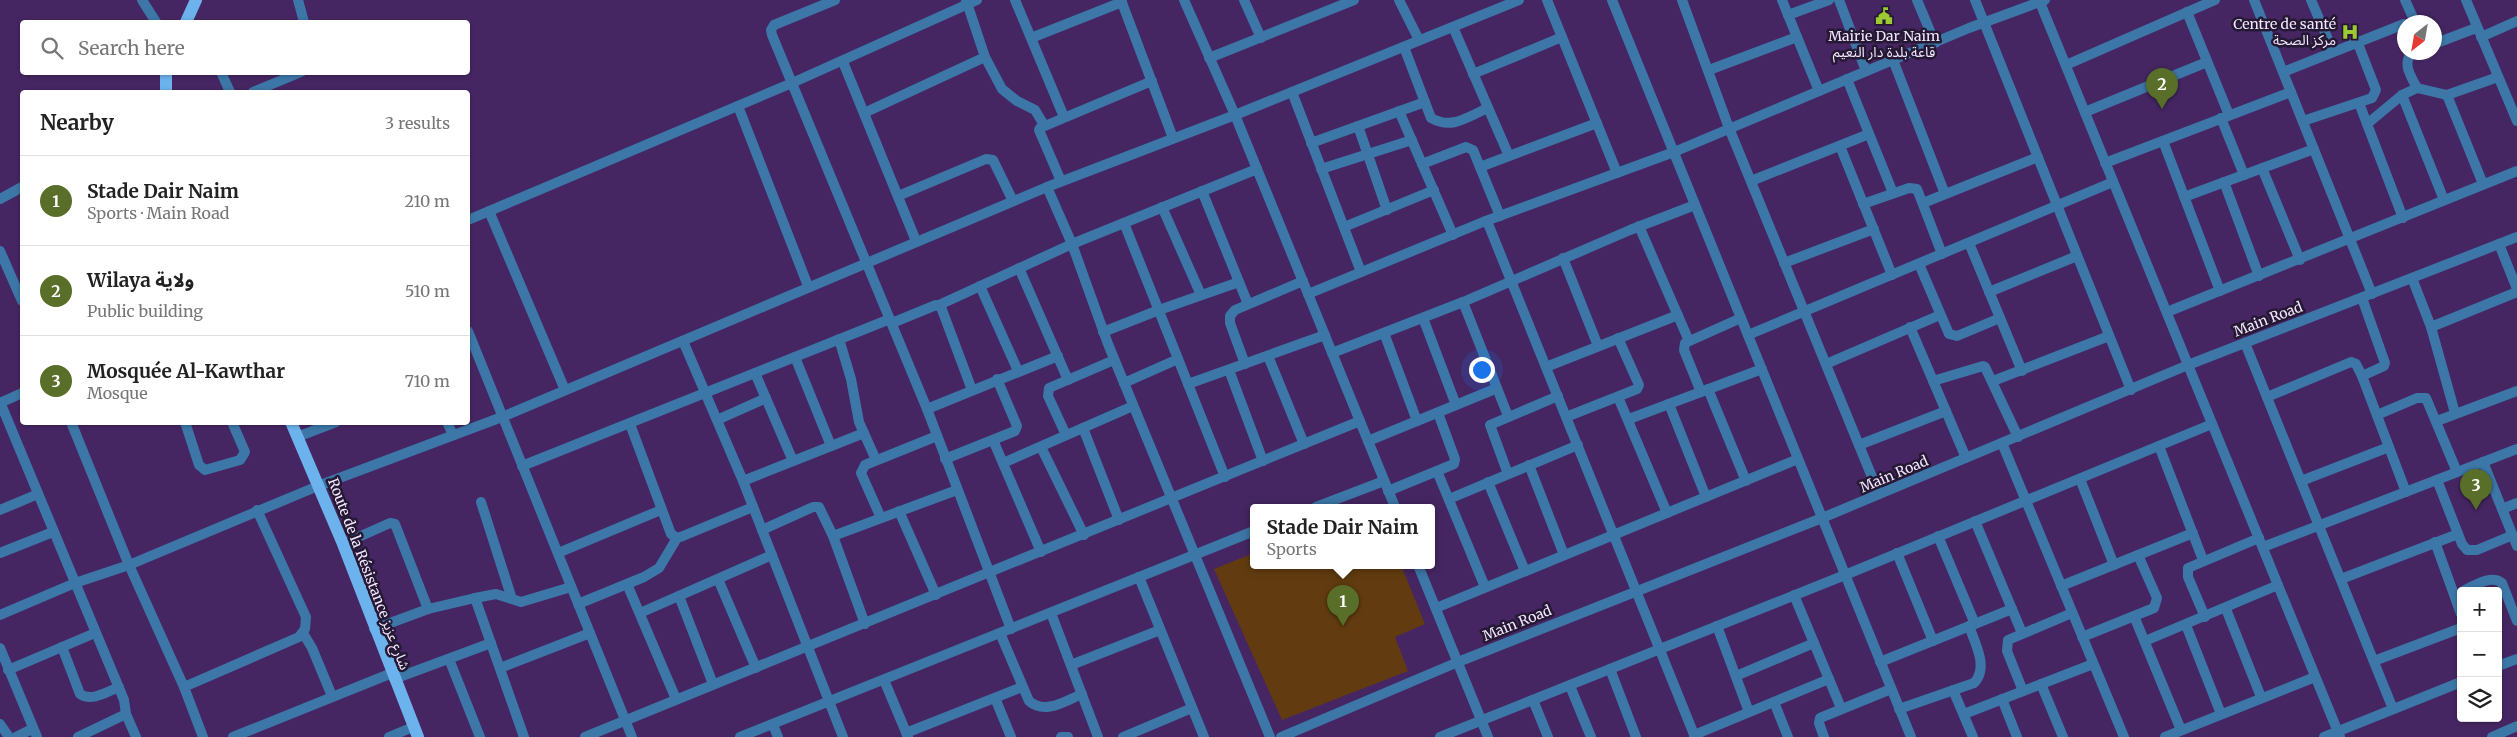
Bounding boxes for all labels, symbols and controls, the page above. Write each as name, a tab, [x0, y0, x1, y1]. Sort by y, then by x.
public building icon: Mairie Dar Naim قاعة بلدة دار النعيم	[1874, 6, 1894, 26]
place label: Centre de santé مركز الصحة	[2233, 15, 2336, 49]
north arrow	[2397, 15, 2442, 60]
search box	[20, 20, 470, 75]
hospital icon: Centre de santé مركز الصحة	[2340, 22, 2360, 42]
place label: Mairie Dar Naim قاعة بلدة دار النعيم	[1828, 27, 1940, 63]
icon: search	[38, 34, 66, 62]
text: Search here	[78, 36, 185, 60]
pin: 2	[2146, 68, 2178, 109]
text: Nearby	[40, 109, 114, 136]
text: 3 results	[385, 113, 450, 133]
text: Stade Dair Naim	[87, 179, 239, 203]
text: 1	[52, 191, 60, 211]
text: 210 m	[405, 191, 450, 211]
text: Sports · Main Road	[87, 203, 229, 223]
text: Wilaya ولاية	[87, 268, 194, 292]
text: 2	[51, 281, 61, 301]
text: 510 m	[405, 281, 450, 301]
street label: Main Road	[2231, 297, 2306, 340]
text: Public building	[87, 301, 203, 321]
your location	[1469, 357, 1495, 383]
text: Mosquée Al-Kawthar	[87, 359, 285, 383]
text: 3	[51, 371, 61, 391]
text: 710 m	[405, 371, 450, 391]
text: Mosque	[87, 383, 148, 403]
street label: Main Road	[1857, 451, 1931, 496]
pin: 3	[2460, 469, 2492, 510]
street label: Route de la Résistance شارع عزيز	[322, 475, 414, 673]
popup	[1250, 504, 1435, 569]
text: Stade Dair Naim	[1267, 515, 1418, 539]
text: Sports	[1267, 539, 1317, 559]
pin: 1	[1327, 585, 1359, 626]
map controls	[2457, 587, 2502, 722]
button: +	[2457, 587, 2502, 632]
street label: Main Road	[1480, 601, 1555, 645]
button: −	[2457, 632, 2502, 677]
button: layers	[2457, 677, 2502, 722]

